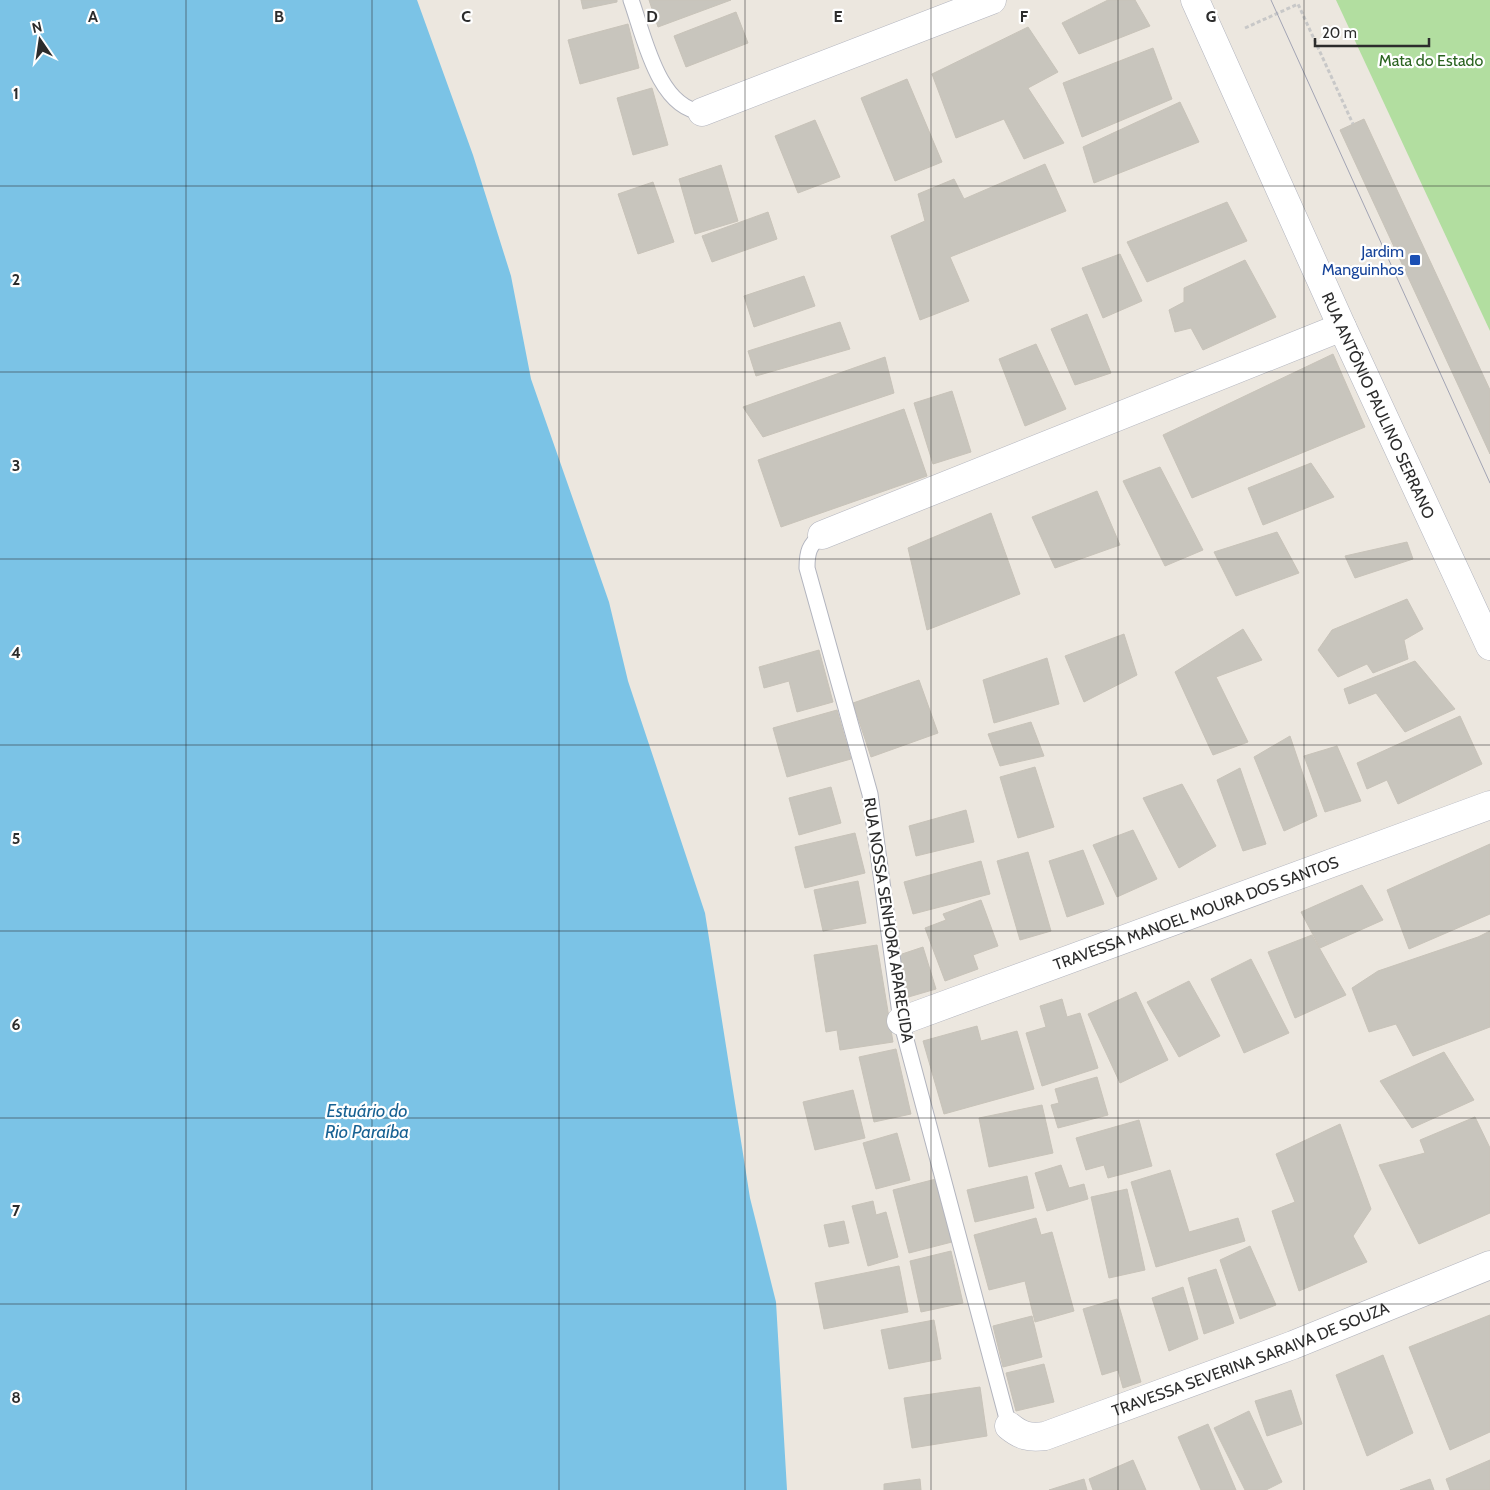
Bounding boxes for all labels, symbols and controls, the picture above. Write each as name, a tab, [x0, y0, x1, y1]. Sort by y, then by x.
text: A	[88, 7, 98, 26]
text: B	[274, 7, 284, 26]
text: C	[461, 7, 471, 26]
text: D	[646, 7, 658, 26]
text: E	[833, 7, 843, 26]
text: F	[1020, 7, 1029, 26]
text: G	[1206, 7, 1216, 26]
north arrow	[15, 15, 65, 65]
scale bar	[1315, 15, 1429, 47]
text: N	[30, 17, 44, 37]
text: 20 m	[1322, 24, 1357, 42]
park label: Mata do Estado	[1379, 51, 1483, 70]
text: 1	[13, 84, 19, 103]
place label: Jardim Manguinhos	[1322, 242, 1404, 279]
marker: Jardim Manguinhos	[1408, 253, 1422, 267]
text: 2	[12, 270, 20, 289]
street label: RUA ANTÔNIO PAULINO SERRANO	[1318, 289, 1439, 522]
text: 3	[12, 456, 20, 475]
text: 4	[11, 643, 21, 662]
street label: RUA NOSSA SENHORA APARECIDA	[860, 796, 917, 1044]
text: 5	[12, 829, 20, 848]
street label: TRAVESSA MANOEL MOURA DOS SANTOS	[1051, 852, 1341, 974]
text: 6	[12, 1015, 21, 1034]
water label: Estuário do Rio Paraíba	[325, 1100, 409, 1143]
text: 7	[12, 1201, 21, 1220]
street label: TRAVESSA SEVERINA SARAIVA DE SOUZA	[1109, 1298, 1392, 1421]
text: 8	[11, 1388, 21, 1407]

